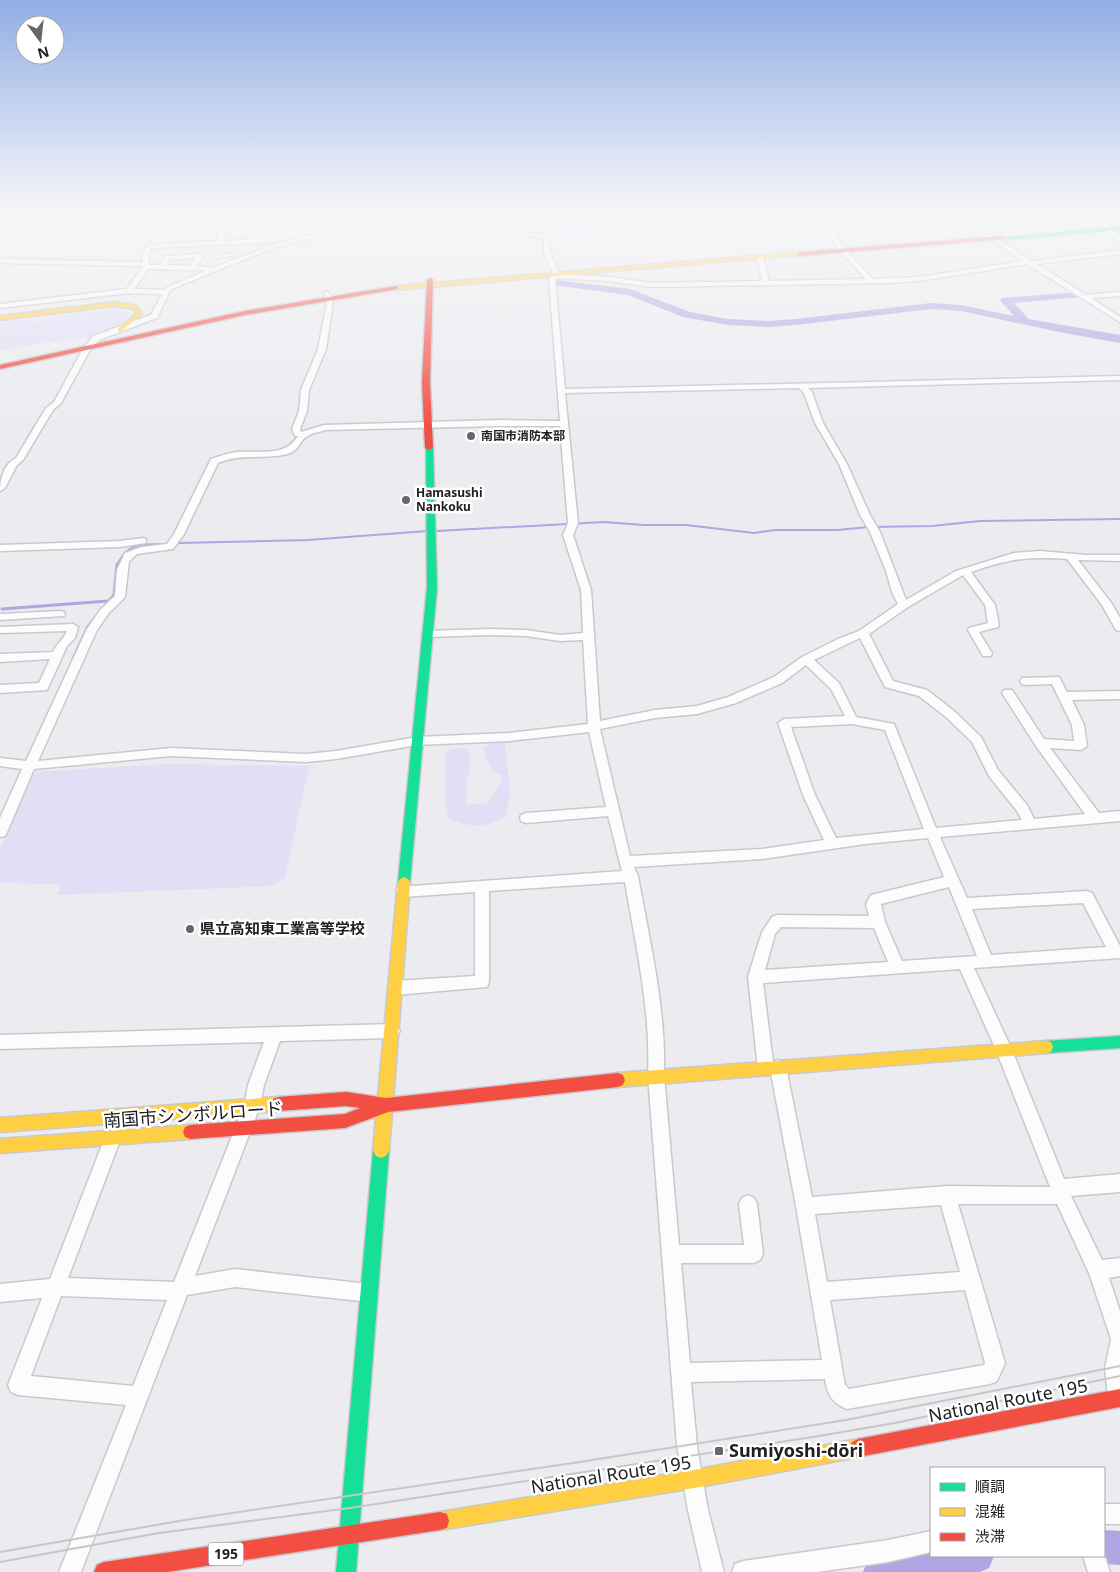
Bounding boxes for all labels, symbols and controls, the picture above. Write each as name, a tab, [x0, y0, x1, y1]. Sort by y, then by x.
north arrow	[15, 15, 65, 65]
text: N	[36, 42, 51, 64]
place label: 南国市消防本部	[481, 427, 565, 444]
marker: 南国市消防本部	[465, 430, 477, 442]
place label: Hamasushi Nankoku	[416, 484, 483, 515]
marker: Hamasushi Nankoku	[400, 494, 412, 506]
place label: 県立高知東工業高等学校	[200, 918, 365, 938]
marker: 県立高知東工業高等学校	[184, 923, 196, 935]
street label: 南国市シンボルロード	[102, 1096, 284, 1132]
street label: National Route 195	[926, 1373, 1090, 1427]
place label: Sumiyoshi-dōri	[729, 1438, 863, 1462]
marker: Sumiyoshi-dōri	[713, 1445, 725, 1457]
street label: National Route 195	[529, 1450, 693, 1499]
legend	[930, 1467, 1105, 1557]
text: 順調	[975, 1476, 1005, 1496]
text: 混雑	[975, 1501, 1005, 1521]
text: 渋滞	[975, 1526, 1005, 1546]
road number: 195	[208, 1542, 244, 1566]

